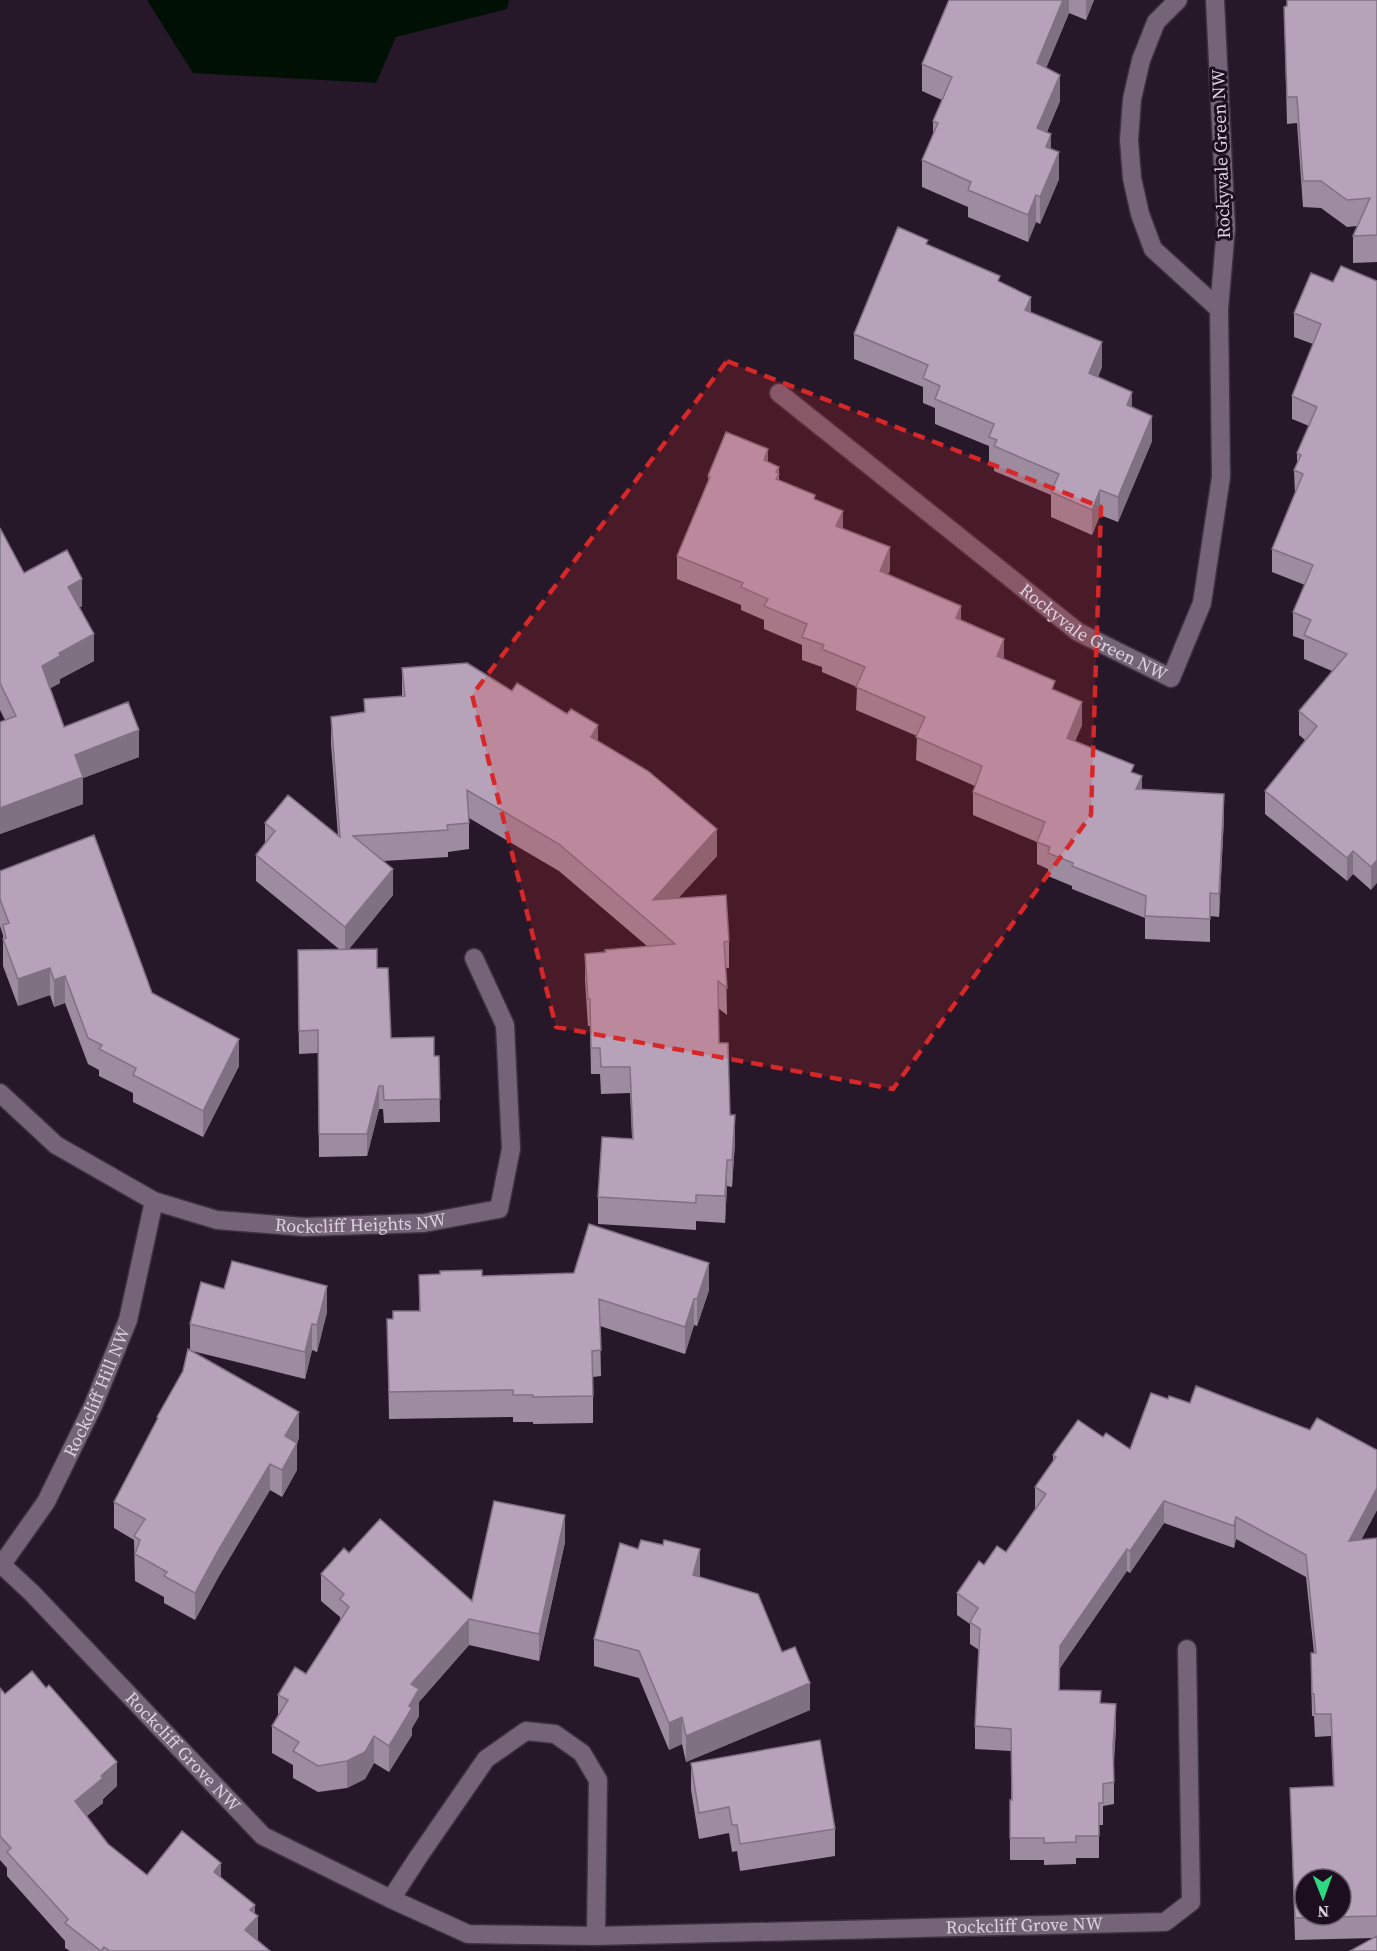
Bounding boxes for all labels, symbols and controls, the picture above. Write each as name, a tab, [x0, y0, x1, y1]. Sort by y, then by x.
street label: Rockyvale Green NW	[1205, 68, 1236, 239]
street label: Rockyvale Green NW	[1015, 577, 1172, 687]
street label: Rockcliff Heights NW	[274, 1206, 449, 1239]
street label: Rockcliff Hill NW	[57, 1322, 136, 1461]
street label: Rockcliff Grove NW	[120, 1686, 247, 1817]
north arrow	[1293, 1867, 1353, 1927]
text: N	[1317, 1901, 1329, 1923]
street label: Rockcliff Grove NW	[945, 1911, 1104, 1939]

